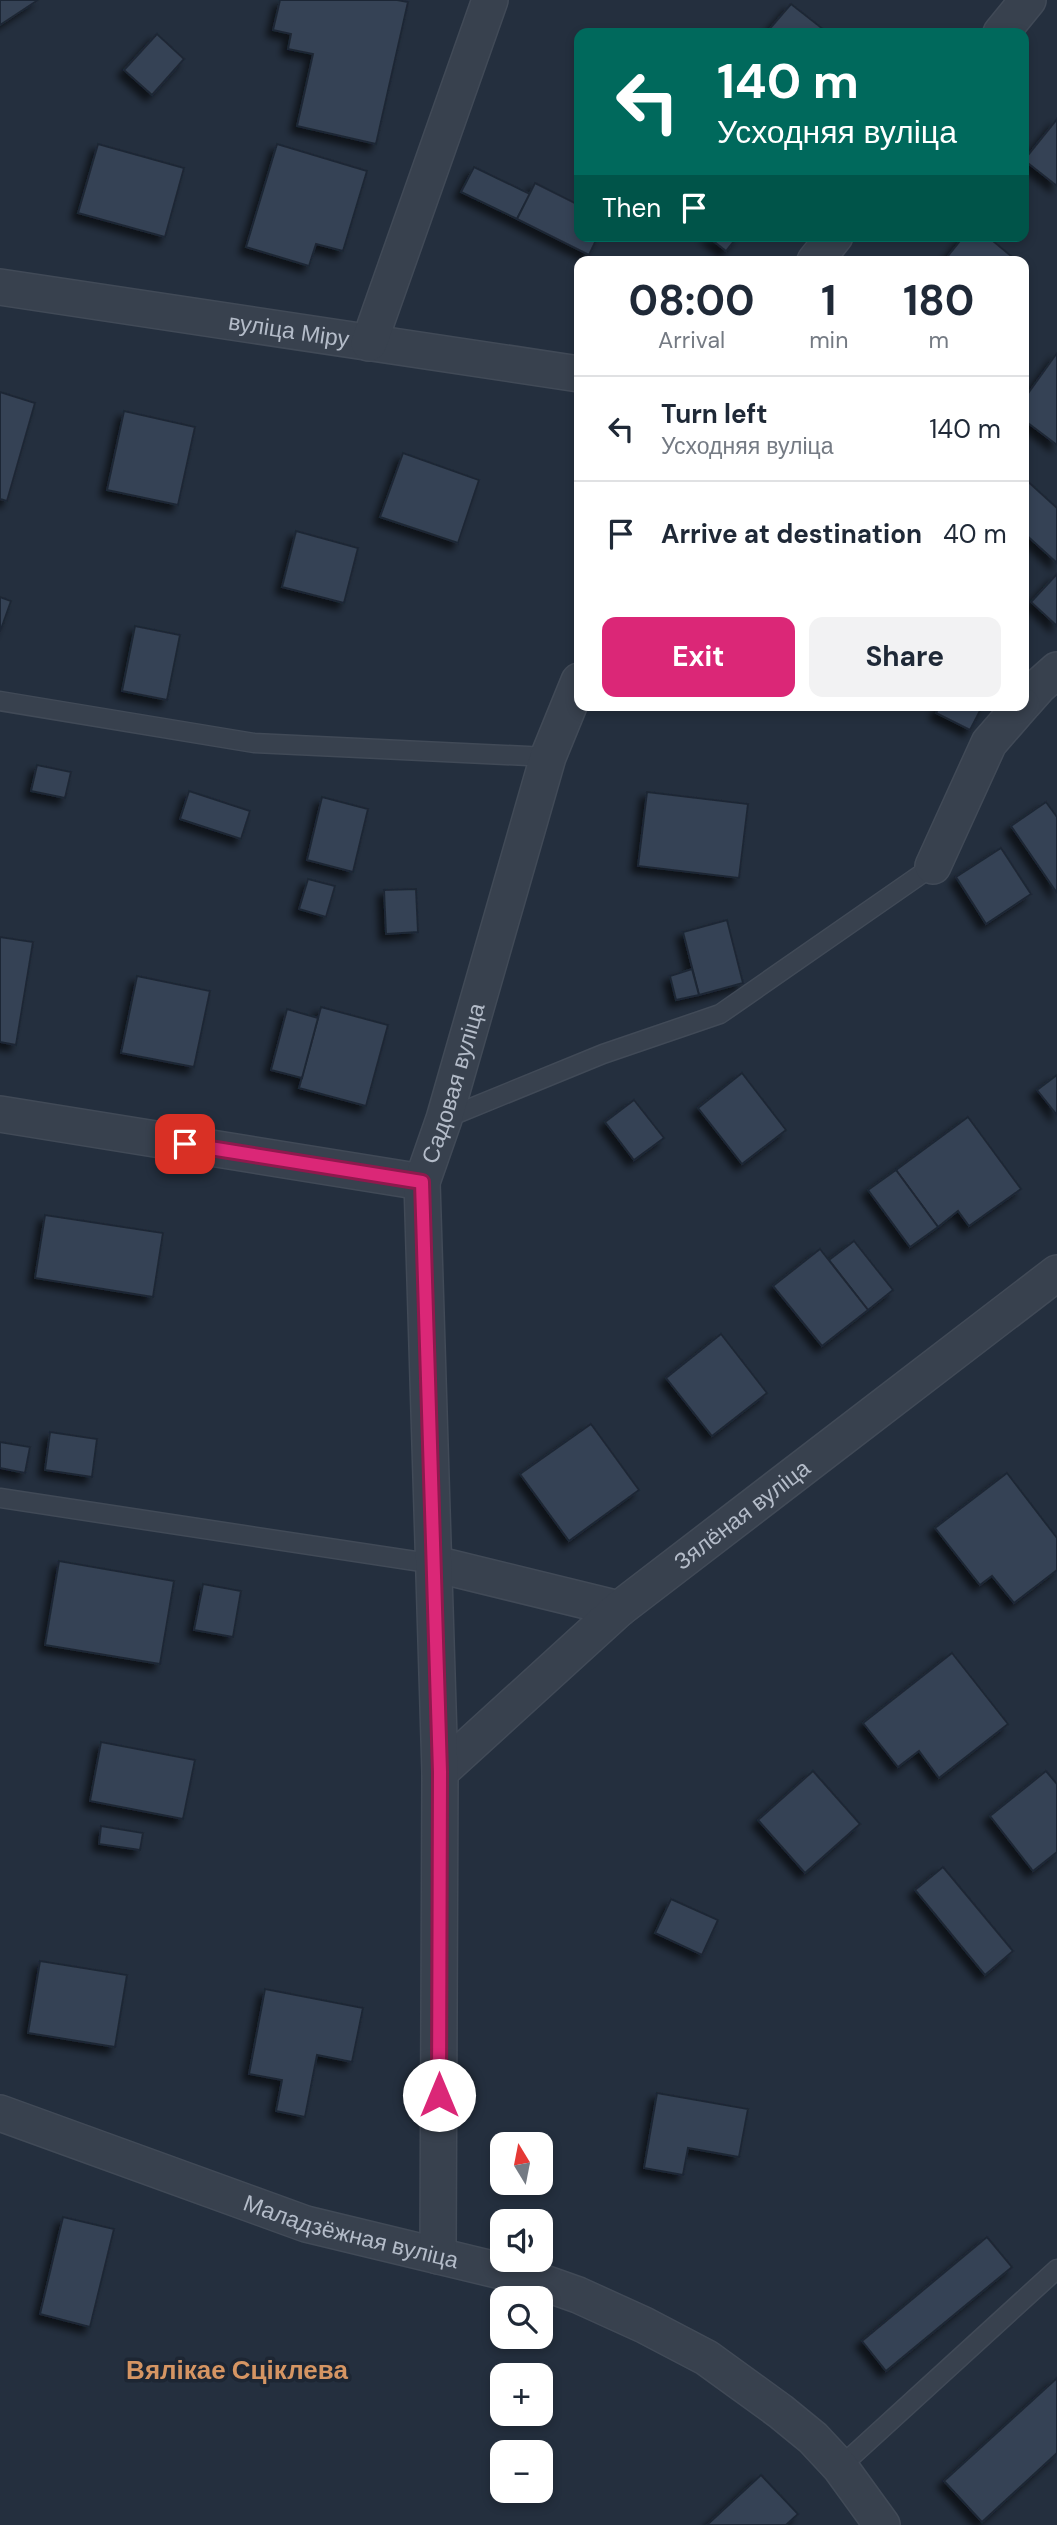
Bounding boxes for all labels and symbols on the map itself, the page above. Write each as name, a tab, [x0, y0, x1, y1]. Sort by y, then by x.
street label: вуліца Міру	[226, 307, 352, 354]
street label: Садовая вуліца	[415, 999, 492, 1168]
pin	[155, 1114, 215, 1174]
street label: Зялёная вуліца	[668, 1453, 816, 1577]
position arrow	[402, 2058, 476, 2132]
north arrow	[490, 2132, 553, 2194]
street label: Маладзёжная вуліца	[239, 2188, 462, 2275]
district label: Вялікае Сціклева	[126, 2353, 348, 2387]

